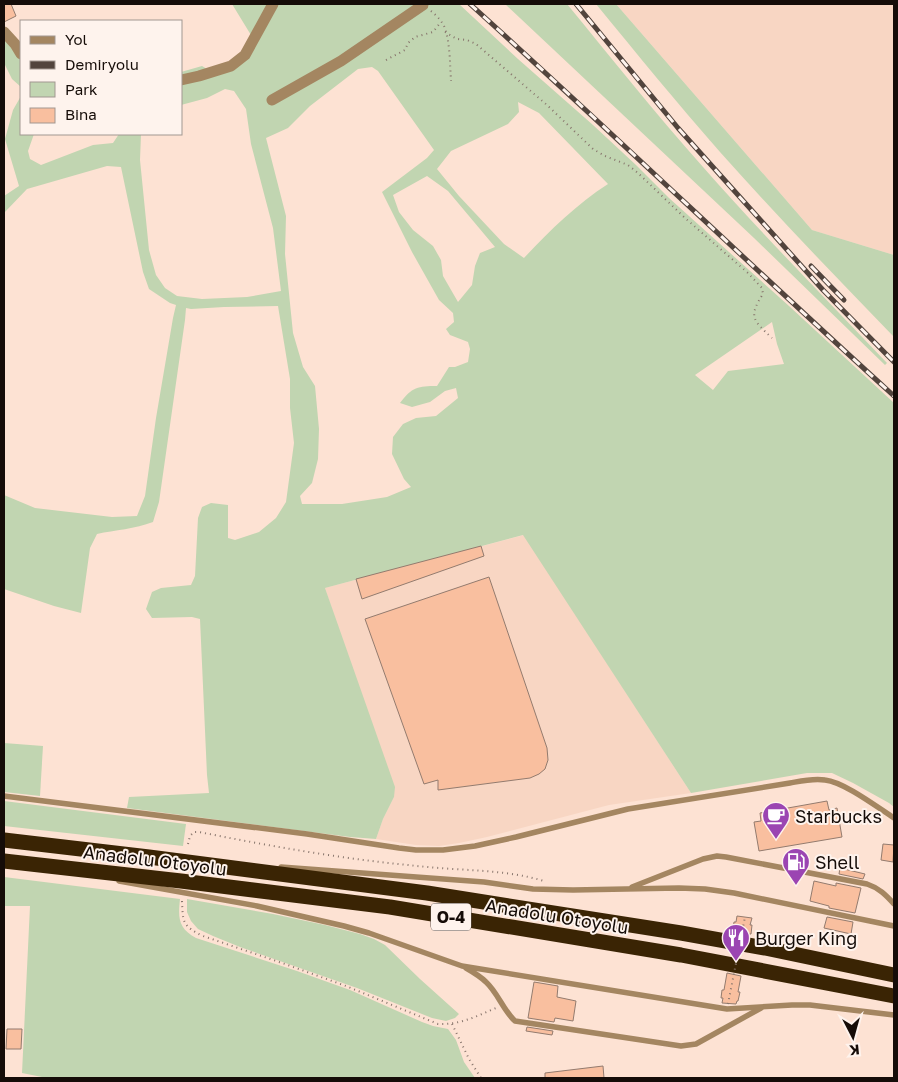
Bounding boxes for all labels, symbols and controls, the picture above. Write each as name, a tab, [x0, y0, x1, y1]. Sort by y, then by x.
legend	[20, 20, 182, 135]
text: Yol	[65, 30, 87, 48]
text: Demiryolu	[65, 55, 139, 73]
text: Park	[65, 80, 98, 98]
text: Bina	[65, 105, 97, 123]
cafe icon: Starbucks	[761, 801, 791, 840]
place label: Starbucks	[795, 805, 882, 827]
street label: Anadolu Otoyolu	[82, 840, 228, 880]
fuel station icon: Shell	[781, 847, 811, 886]
place label: Shell	[815, 851, 860, 873]
street label: Anadolu Otoyolu	[484, 894, 630, 938]
road number: O-4	[431, 904, 471, 930]
restaurant icon: Burger King	[721, 923, 751, 962]
place label: Burger King	[755, 927, 857, 949]
north arrow	[828, 1012, 878, 1062]
text: K	[848, 1041, 860, 1059]

